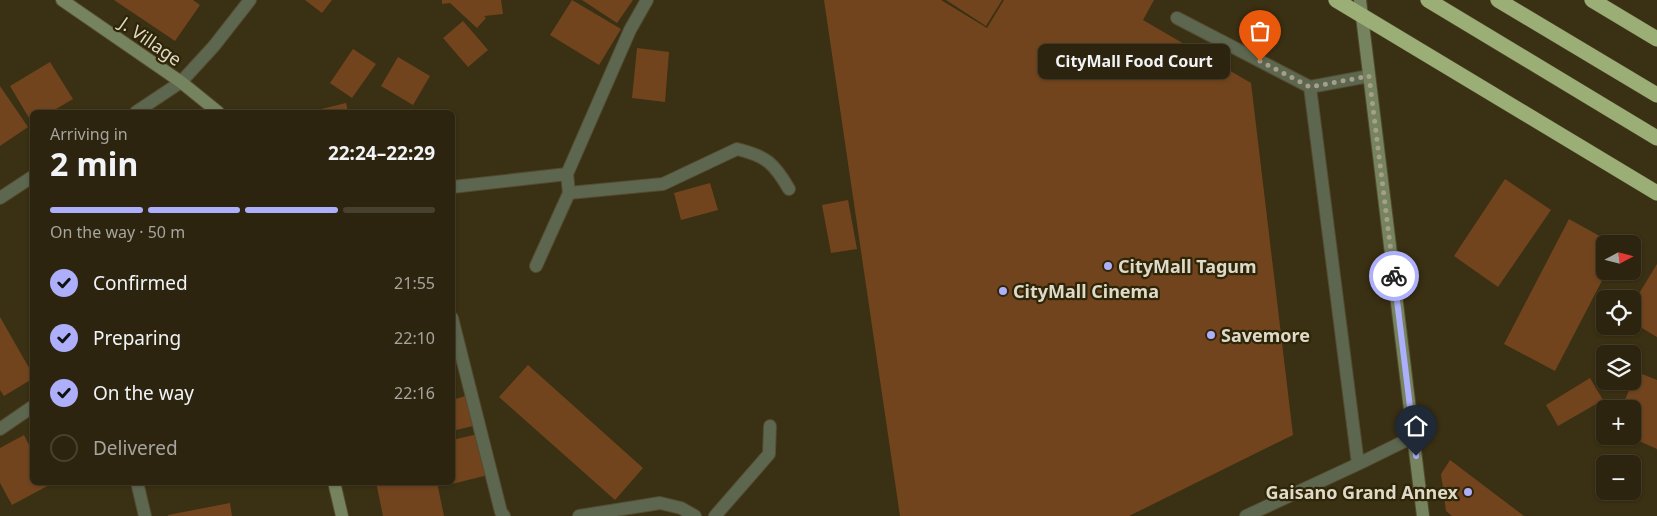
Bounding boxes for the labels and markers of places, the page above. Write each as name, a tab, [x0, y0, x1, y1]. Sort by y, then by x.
pin	[1239, 10, 1281, 61]
callout: CityMall Food Court	[1038, 44, 1230, 78]
place label: CityMall Tagum	[1118, 254, 1257, 278]
marker: CityMall Tagum	[1102, 260, 1114, 272]
place label: CityMall Cinema	[1013, 279, 1159, 303]
marker: CityMall Cinema	[997, 285, 1009, 297]
place label: Savemore	[1221, 323, 1310, 347]
marker: Savemore	[1205, 329, 1217, 341]
pin	[1395, 405, 1437, 456]
place label: Gaisano Grand Annex	[1265, 480, 1459, 504]
marker: Gaisano Grand Annex	[1462, 486, 1474, 498]

